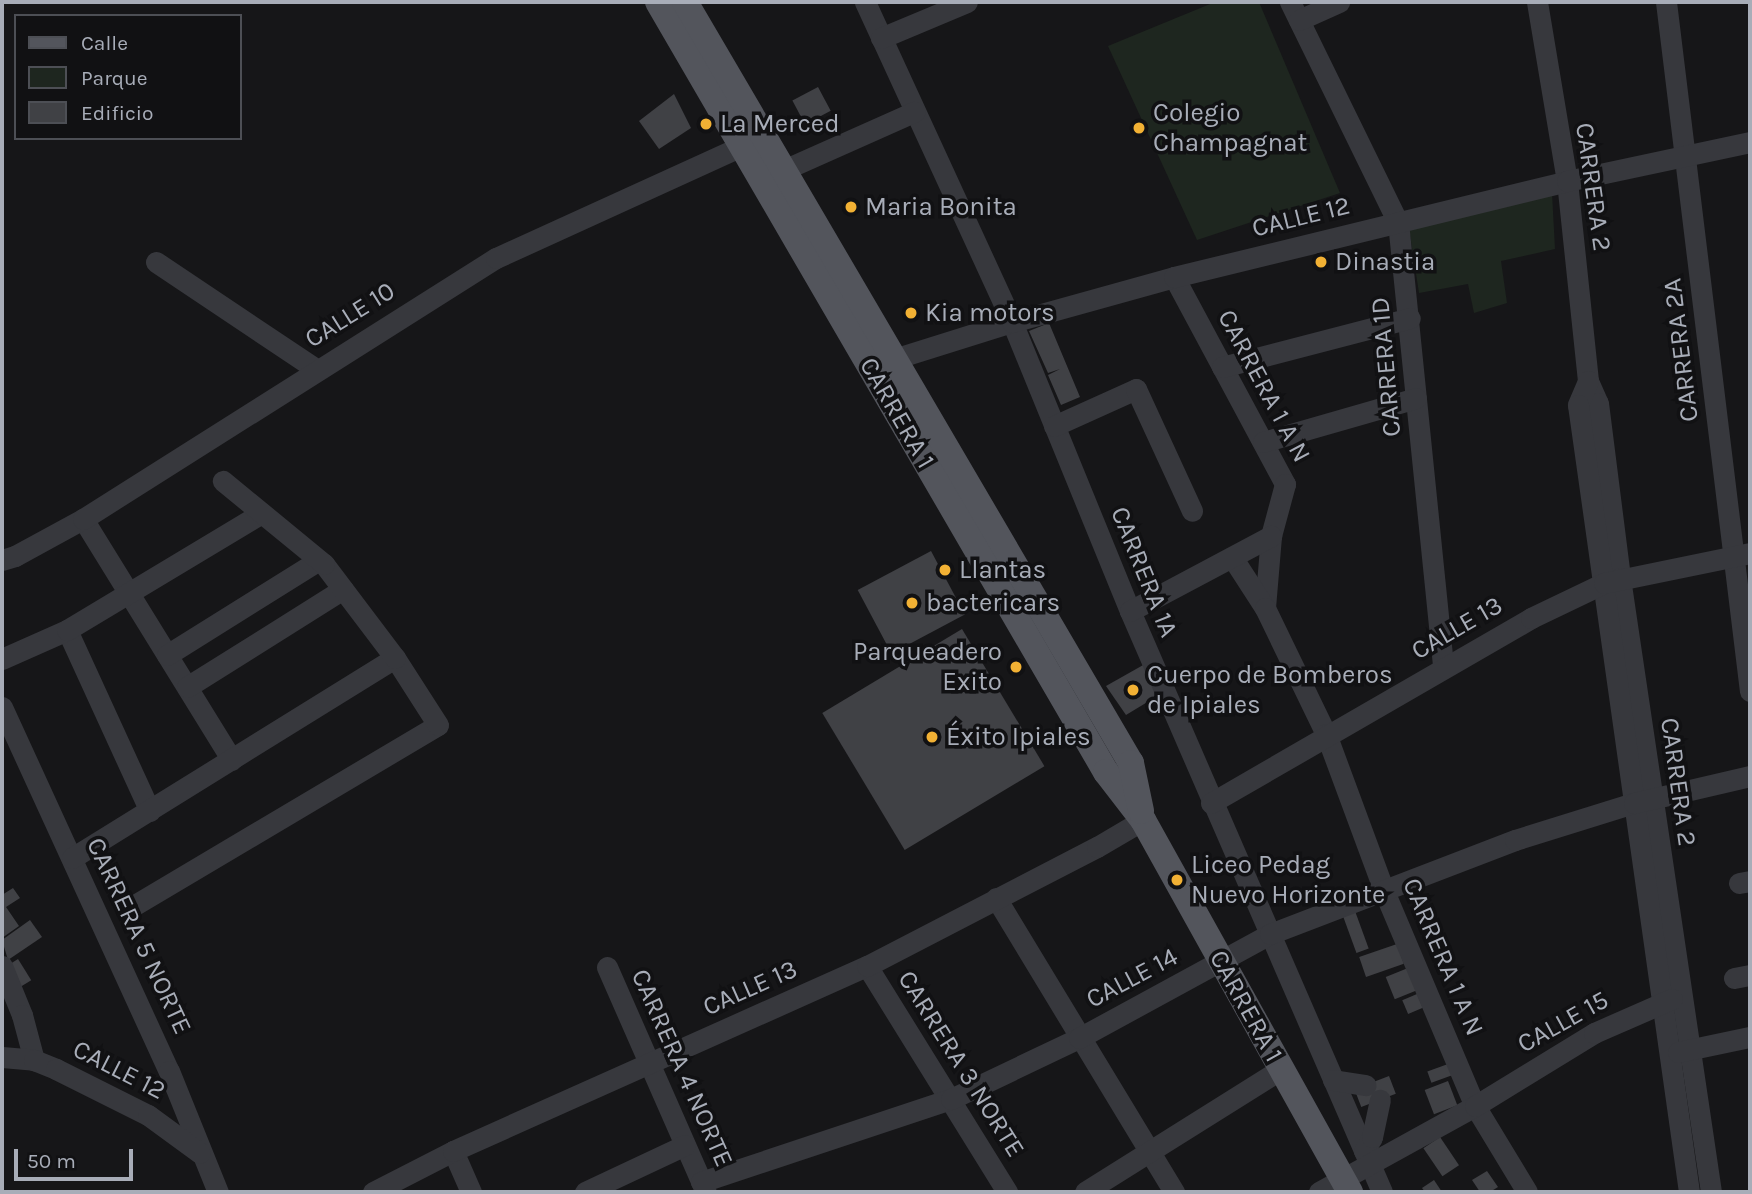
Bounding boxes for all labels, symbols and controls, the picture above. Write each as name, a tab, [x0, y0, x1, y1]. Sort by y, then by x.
legend	[14, 14, 242, 140]
text: Calle	[81, 31, 128, 55]
text: Parque	[81, 66, 148, 90]
place label: Colegio Champagnat	[1153, 97, 1307, 158]
text: Edificio	[81, 101, 154, 125]
place label: La Merced	[720, 108, 840, 140]
marker: La Merced	[698, 116, 714, 132]
marker: Colegio Champagnat	[1131, 120, 1147, 136]
street label: CARRERA 2	[1569, 121, 1617, 253]
street label: CALLE 12	[1249, 190, 1353, 244]
place label: Maria Bonita	[865, 191, 1017, 223]
marker: Maria Bonita	[843, 199, 859, 215]
place label: Dinastia	[1335, 246, 1435, 278]
marker: Dinastia	[1313, 254, 1329, 270]
street label: CALLE 10	[299, 275, 401, 355]
street label: CARRERA 2A	[1657, 276, 1705, 424]
street label: CARRERA 1D	[1364, 296, 1408, 438]
place label: Kia motors	[925, 297, 1055, 329]
street label: CARRERA 1 A N	[1211, 304, 1317, 468]
marker: Kia motors	[903, 305, 919, 321]
street label: CARRERA 1	[853, 352, 941, 474]
street label: CARRERA 1A	[1104, 502, 1184, 642]
place label: Llantas	[959, 554, 1046, 586]
marker: Llantas	[937, 562, 953, 578]
place label: bactericars	[926, 587, 1060, 619]
street label: CALLE 13	[1406, 590, 1508, 666]
marker: bactericars	[904, 595, 920, 611]
place label: Parqueadero Exito	[853, 636, 1002, 698]
marker: Parqueadero Exito	[1008, 659, 1024, 675]
place label: Cuerpo de Bomberos de Ipiales	[1147, 659, 1393, 720]
marker: Cuerpo de Bomberos de Ipiales	[1125, 682, 1141, 698]
street label: CARRERA 2	[1654, 716, 1702, 848]
place label: Éxito Ipiales	[946, 721, 1091, 753]
marker: Éxito Ipiales	[924, 729, 940, 745]
street label: CARRERA 5 NORTE	[80, 833, 198, 1039]
place label: Liceo Pedag Nuevo Horizonte	[1191, 849, 1385, 910]
marker: Liceo Pedag Nuevo Horizonte	[1169, 872, 1185, 888]
street label: CARRERA 1 A N	[1396, 874, 1490, 1040]
street label: CALLE 14	[1081, 941, 1183, 1015]
street label: CARRERA 1	[1203, 945, 1289, 1067]
street label: CALLE 13	[698, 953, 802, 1023]
street label: CARRERA 4 NORTE	[624, 964, 740, 1172]
street label: CARRERA 3 NORTE	[891, 965, 1031, 1163]
street label: CALLE 15	[1512, 984, 1614, 1060]
street label: CALLE 12	[68, 1033, 170, 1107]
scale bar	[18, 1134, 136, 1178]
text: 50 m	[27, 1149, 76, 1173]

